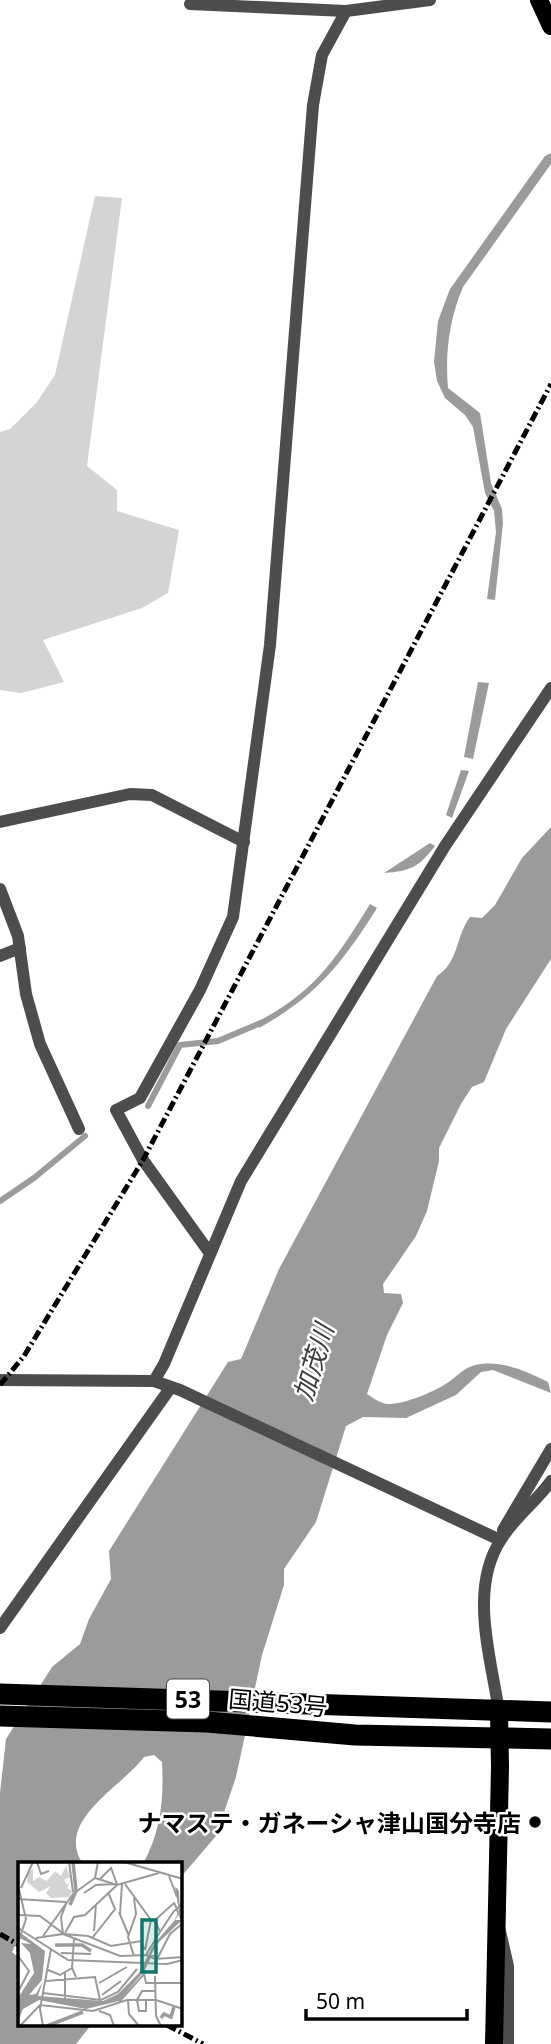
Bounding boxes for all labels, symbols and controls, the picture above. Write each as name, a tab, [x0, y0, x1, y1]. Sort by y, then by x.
water label: 加茂川	[284, 1317, 342, 1405]
road number: 53	[167, 1680, 209, 1718]
street label: 国道53号	[227, 1681, 329, 1723]
place label: ナマステ・ガネーシャ津山国分寺店	[137, 1806, 521, 1839]
marker: ナマステ・ガネーシャ津山国分寺店	[527, 1814, 543, 1830]
inset map	[18, 1862, 182, 2026]
scale bar	[306, 1978, 467, 2022]
text: 50 m	[316, 1987, 365, 2015]

